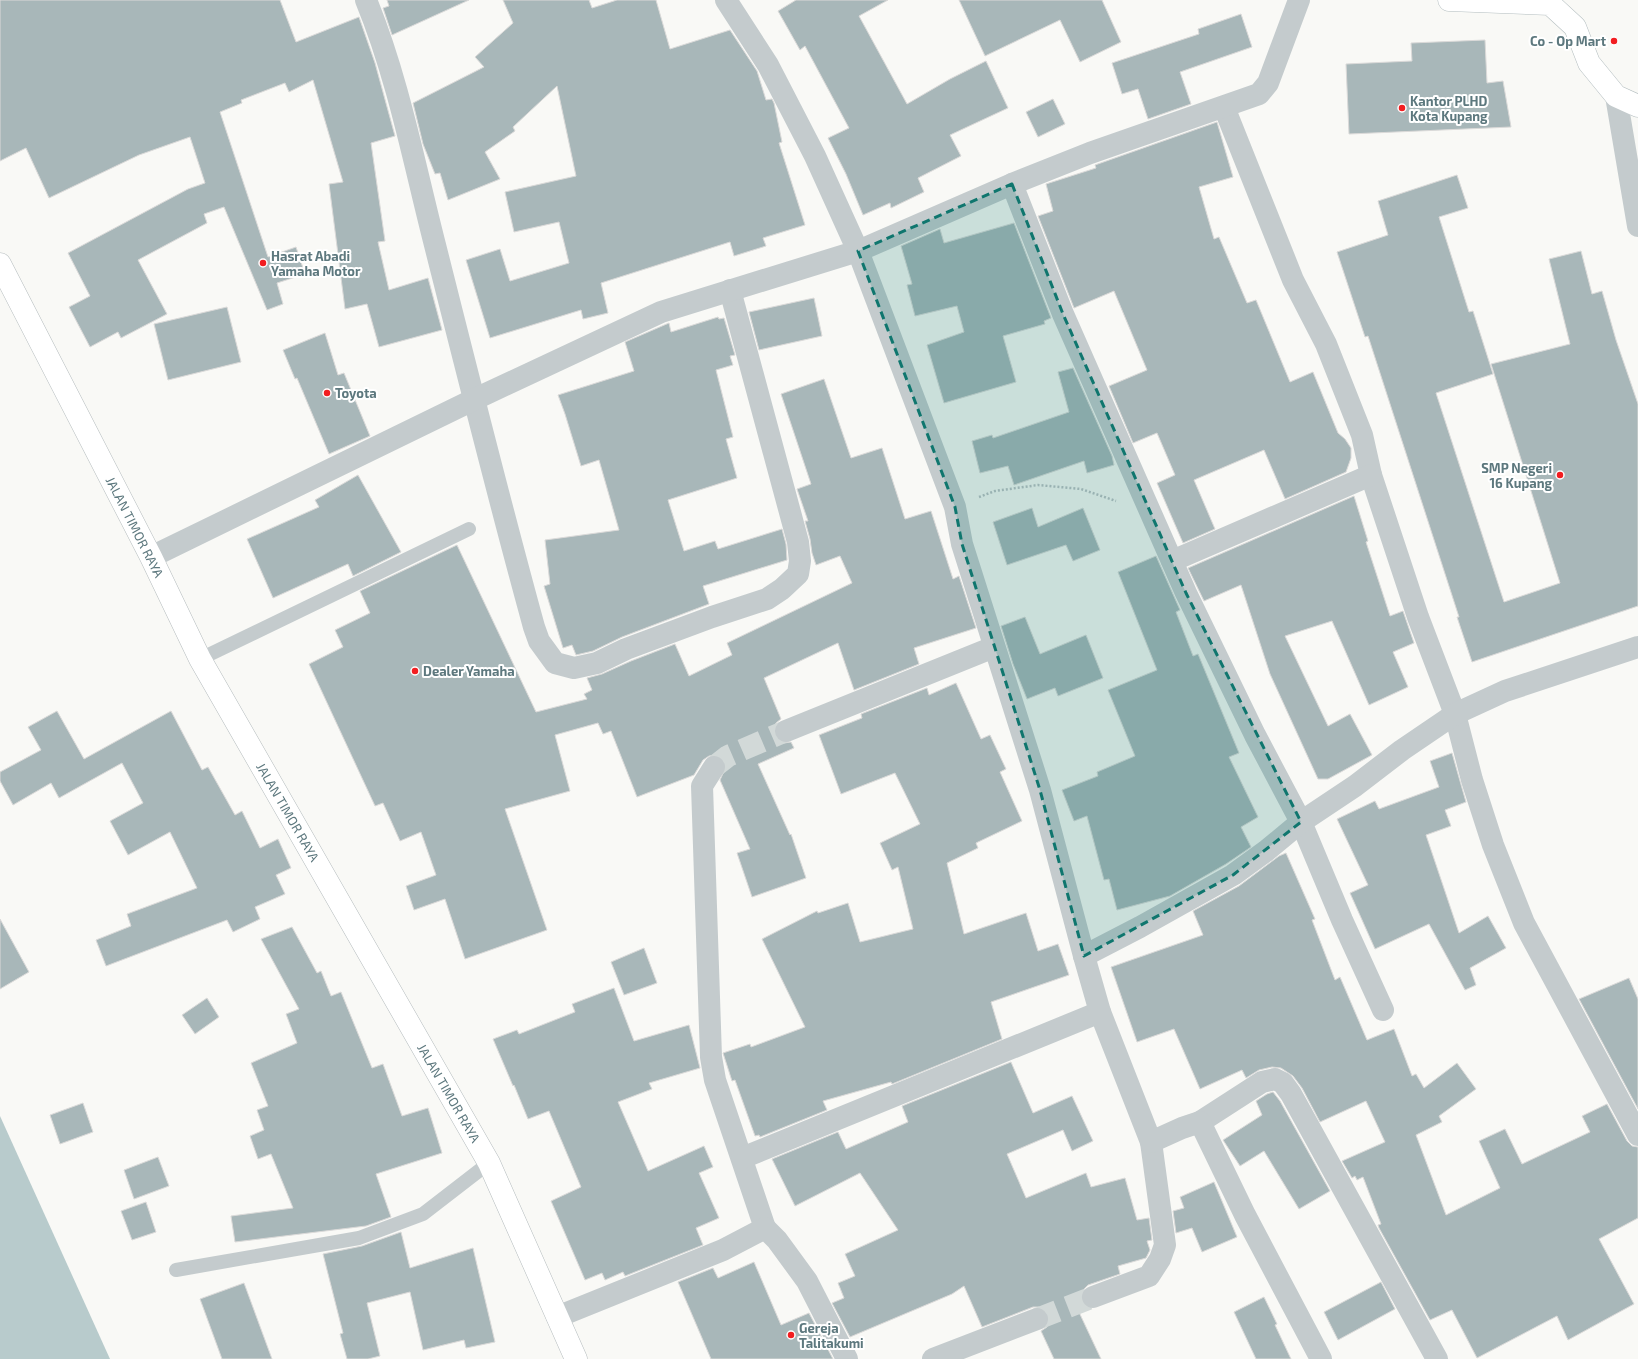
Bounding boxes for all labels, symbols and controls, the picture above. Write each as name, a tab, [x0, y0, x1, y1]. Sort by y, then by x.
place label: Co - Op Mart	[1530, 33, 1607, 49]
marker: Co - Op Mart	[1609, 36, 1619, 46]
place label: Kantor PLHD Kota Kupang	[1410, 93, 1488, 124]
marker: Kantor PLHD Kota Kupang	[1397, 103, 1407, 113]
place label: Hasrat Abadi Yamaha Motor	[271, 248, 361, 279]
marker: Hasrat Abadi Yamaha Motor	[258, 258, 268, 268]
place label: Toyota	[335, 385, 377, 401]
marker: Toyota	[322, 388, 332, 398]
place label: SMP Negeri 16 Kupang	[1481, 460, 1552, 491]
marker: SMP Negeri 16 Kupang	[1555, 470, 1565, 480]
street label: JALAN TIMOR RAYA	[103, 474, 167, 580]
place label: Dealer Yamaha	[423, 663, 515, 679]
marker: Dealer Yamaha	[410, 666, 420, 676]
street label: JALAN TIMOR RAYA	[253, 760, 323, 864]
street label: JALAN TIMOR RAYA	[414, 1041, 484, 1145]
place label: Gereja Talitakumi	[799, 1320, 864, 1351]
marker: Gereja Talitakumi	[786, 1330, 796, 1340]

